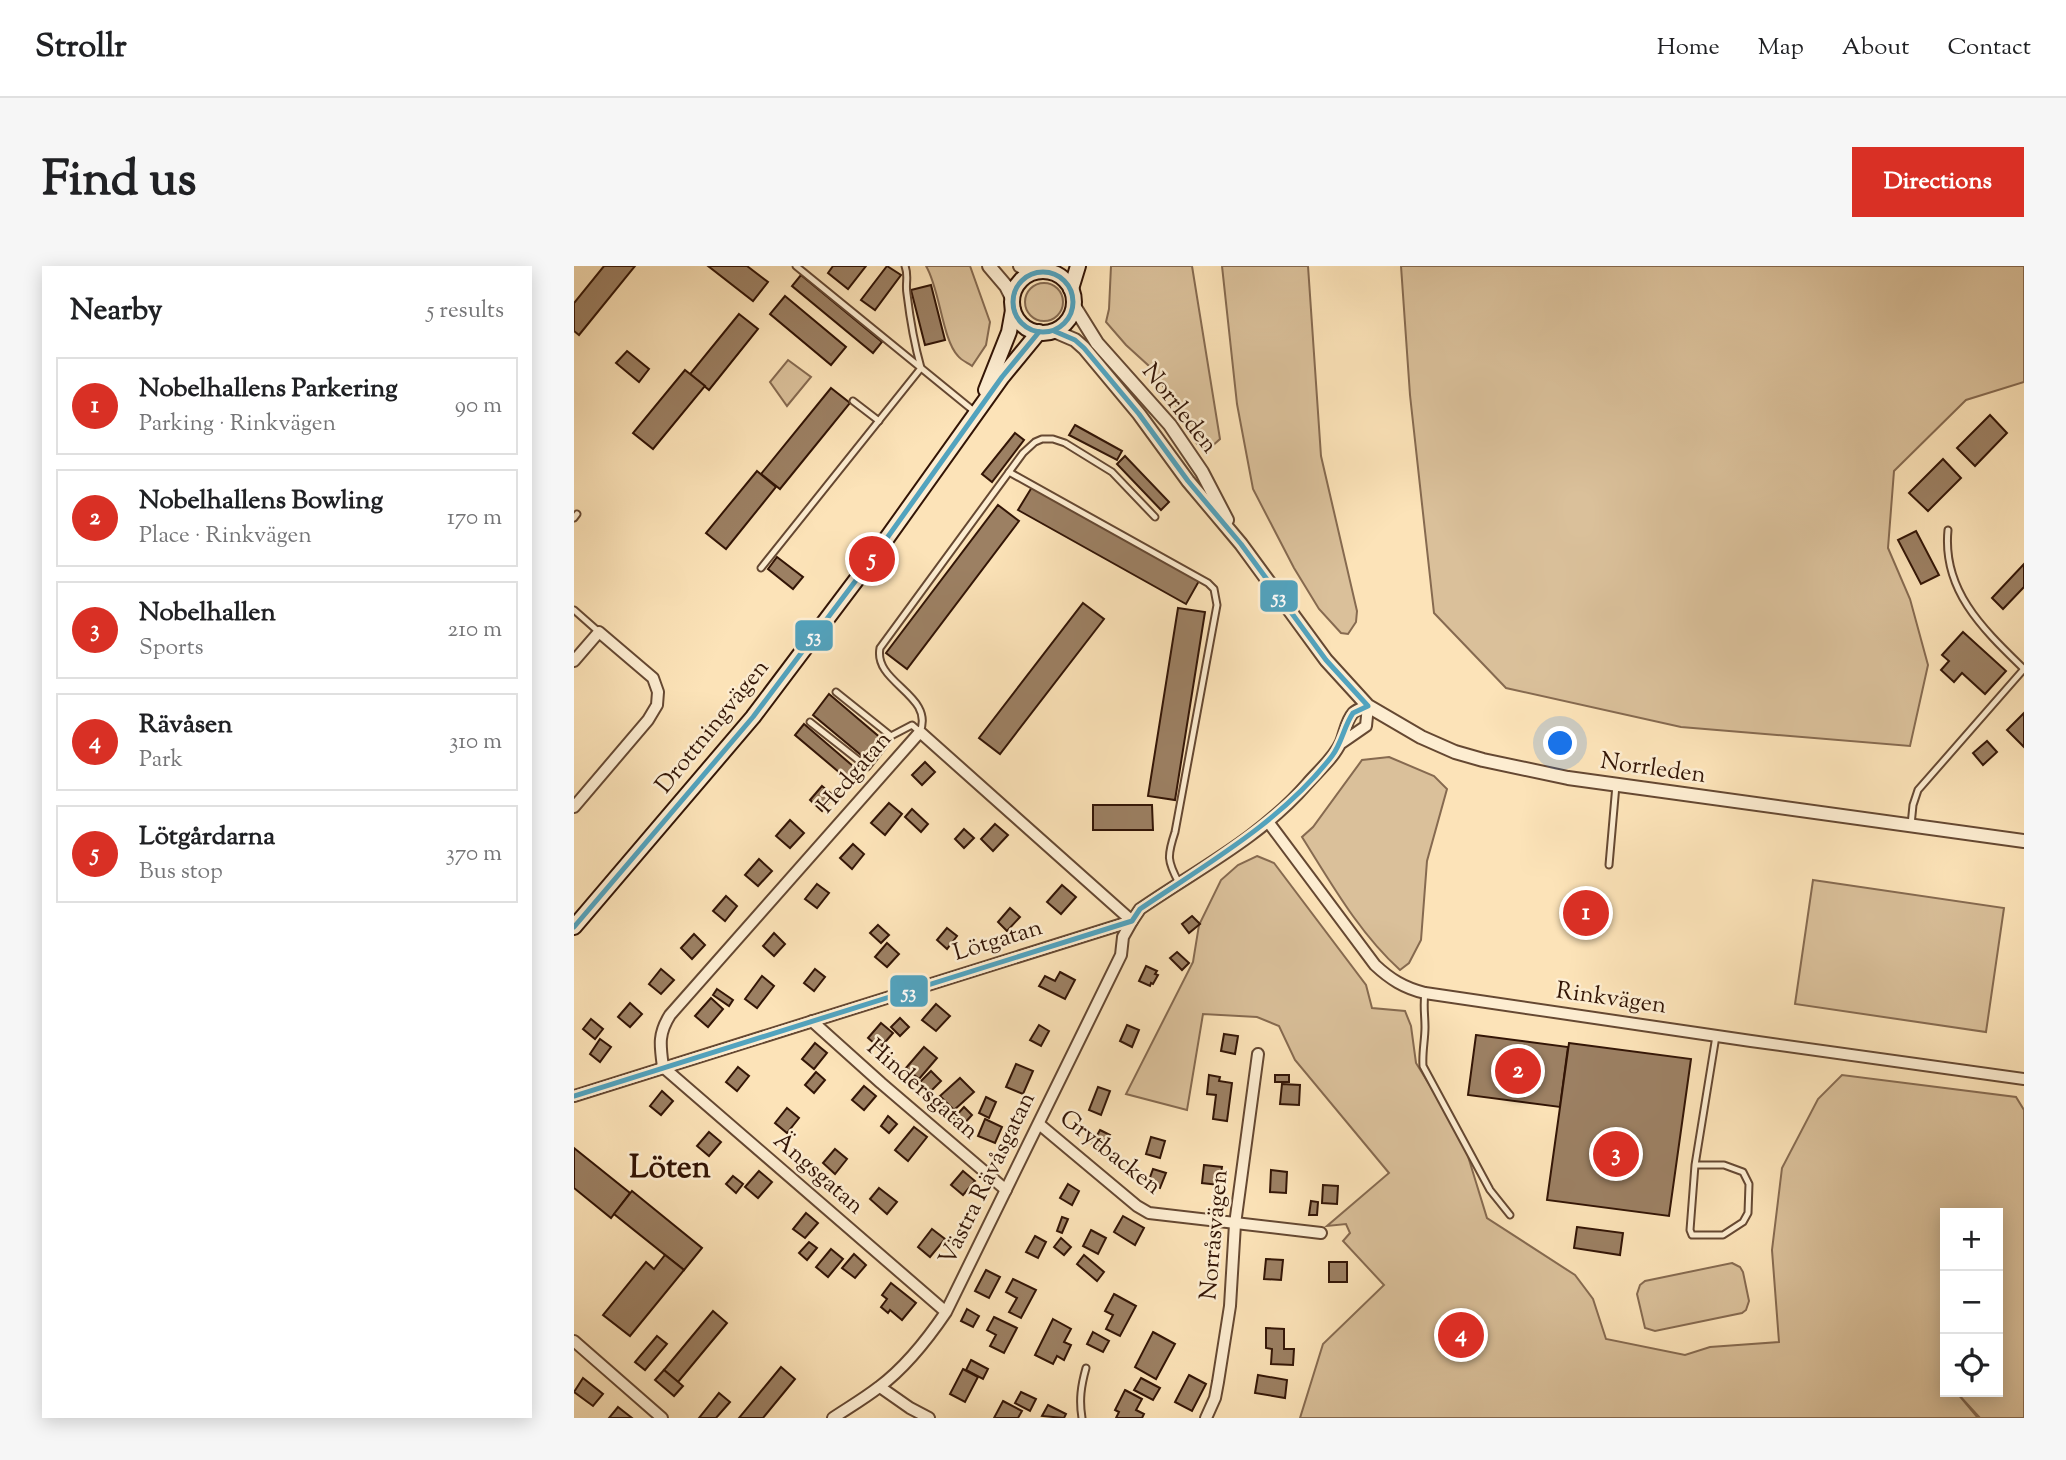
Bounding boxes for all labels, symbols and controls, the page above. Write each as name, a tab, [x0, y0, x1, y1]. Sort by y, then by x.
text: Strollr	[35, 24, 127, 72]
text: Home	[1657, 31, 1720, 65]
text: Map	[1758, 31, 1804, 65]
text: About	[1842, 31, 1909, 65]
text: Contact	[1947, 31, 2031, 65]
text: Find us	[42, 147, 196, 217]
button: Directions	[1852, 147, 2024, 217]
text: Nearby	[70, 290, 162, 333]
text: 5 results	[427, 295, 504, 328]
street label: Norrleden	[1133, 357, 1225, 461]
text: Nobelhallens Parkering	[139, 371, 398, 408]
text: 1	[91, 390, 99, 423]
text: 90 m	[455, 390, 502, 423]
text: Parking · Rinkvägen	[139, 408, 336, 441]
text: Nobelhallens Bowling	[139, 483, 383, 520]
text: 2	[90, 502, 100, 535]
text: 170 m	[447, 502, 502, 535]
text: Place · Rinkvägen	[139, 520, 312, 553]
pin: 5	[849, 533, 895, 585]
line badge: 53	[1259, 579, 1299, 613]
text: 53	[1270, 585, 1286, 612]
text: Nobelhallen	[139, 595, 276, 632]
text: 3	[90, 614, 100, 647]
text: 210 m	[448, 614, 502, 647]
line badge: 53	[794, 619, 834, 652]
text: 53	[805, 624, 821, 651]
text: Sports	[139, 632, 204, 665]
street label: Drottningvägen	[648, 652, 778, 802]
text: Rävåsen	[139, 707, 233, 744]
street label: Hedgatan	[810, 724, 900, 822]
text: 4	[89, 726, 101, 759]
text: 310 m	[449, 726, 502, 759]
your location	[1543, 726, 1577, 760]
text: Park	[139, 744, 183, 777]
street label: Norrleden	[1598, 745, 1708, 793]
text: Lötgårdarna	[139, 819, 275, 856]
text: 5	[91, 838, 99, 871]
text: 370 m	[446, 838, 502, 871]
text: Bus stop	[139, 856, 223, 889]
pin: 1	[1563, 887, 1609, 939]
street label: Lötgatan	[949, 911, 1047, 971]
line badge: 53	[889, 974, 929, 1008]
street label: Rinkvägen	[1554, 974, 1668, 1024]
text: 53	[900, 980, 916, 1007]
street label: Hindersgatan	[859, 1032, 985, 1148]
pin: 2	[1495, 1045, 1541, 1097]
street label: Västra Rävåsgatan	[931, 1087, 1045, 1271]
street label: Grytbacken	[1052, 1102, 1168, 1204]
street label: Ängsgatan	[765, 1125, 871, 1223]
pin: 3	[1593, 1128, 1639, 1180]
district label: Löten	[629, 1146, 711, 1192]
street label: Norråsvägen	[1192, 1168, 1238, 1302]
map controls	[1940, 1208, 2003, 1397]
button: +	[1940, 1208, 2003, 1271]
button: −	[1940, 1271, 2003, 1334]
pin: 4	[1438, 1309, 1484, 1361]
button: locate	[1940, 1334, 2003, 1397]

